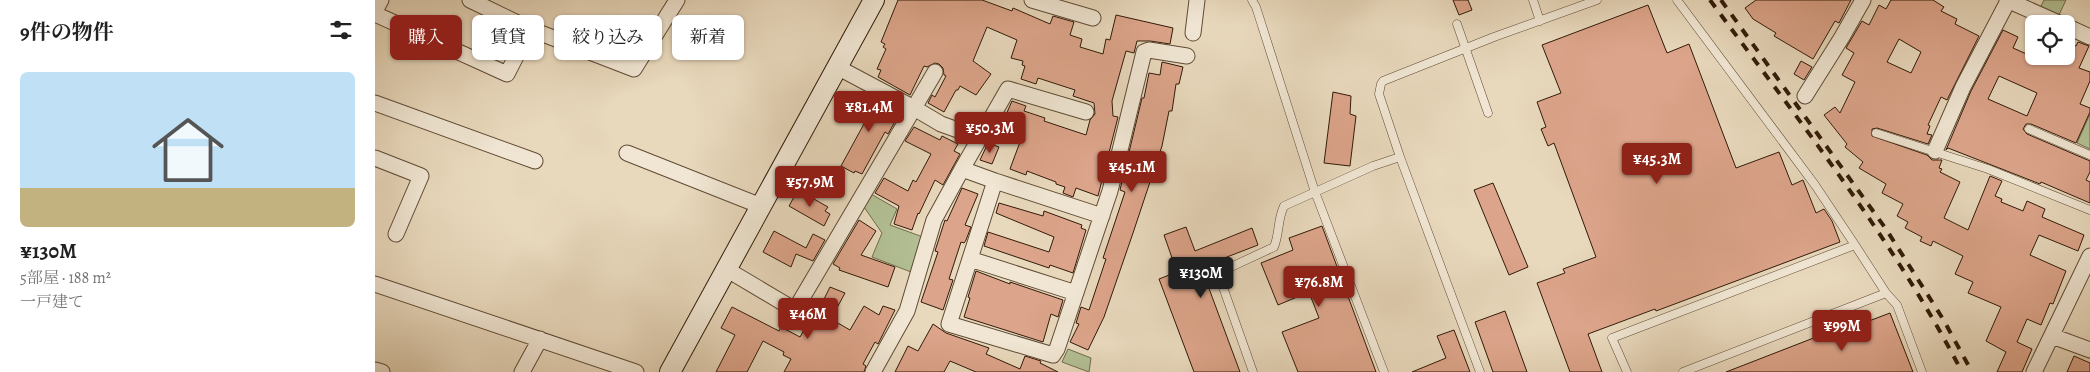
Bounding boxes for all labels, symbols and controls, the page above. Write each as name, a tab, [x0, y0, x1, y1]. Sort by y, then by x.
chip: 購入	[390, 15, 462, 60]
chip: 賃貸	[472, 15, 544, 60]
chip: 絞り込み	[554, 15, 662, 60]
chip: 新着	[672, 15, 744, 60]
map controls	[2025, 15, 2075, 65]
button: locate	[2025, 15, 2075, 65]
icon: filters	[327, 16, 355, 44]
text: 9件の物件	[20, 18, 114, 46]
pin: ¥81.4M	[828, 90, 910, 133]
text: ¥81.4M	[845, 96, 893, 118]
icon: home	[143, 105, 233, 195]
pin: ¥50.3M	[949, 112, 1031, 154]
text: ¥50.3M	[966, 117, 1014, 139]
pin: ¥45.3M	[1616, 142, 1698, 185]
text: ¥45.3M	[1633, 148, 1681, 170]
pin: ¥45.1M	[1091, 150, 1173, 193]
text: ¥45.1M	[1108, 156, 1156, 178]
pin: ¥57.9M	[769, 166, 851, 208]
text: ¥57.9M	[786, 171, 834, 193]
text: ¥130M	[20, 237, 77, 265]
pin: ¥130M	[1166, 256, 1236, 299]
text: ¥130M	[1179, 262, 1223, 284]
pin: ¥76.8M	[1278, 266, 1360, 308]
text: 5部屋 · 188 m²	[20, 267, 111, 289]
text: ¥76.8M	[1294, 271, 1344, 293]
text: 一戸建て	[20, 291, 84, 313]
pin: ¥46M	[778, 298, 838, 340]
text: ¥46M	[789, 303, 827, 325]
pin: ¥99M	[1812, 310, 1872, 352]
text: ¥99M	[1823, 315, 1861, 337]

